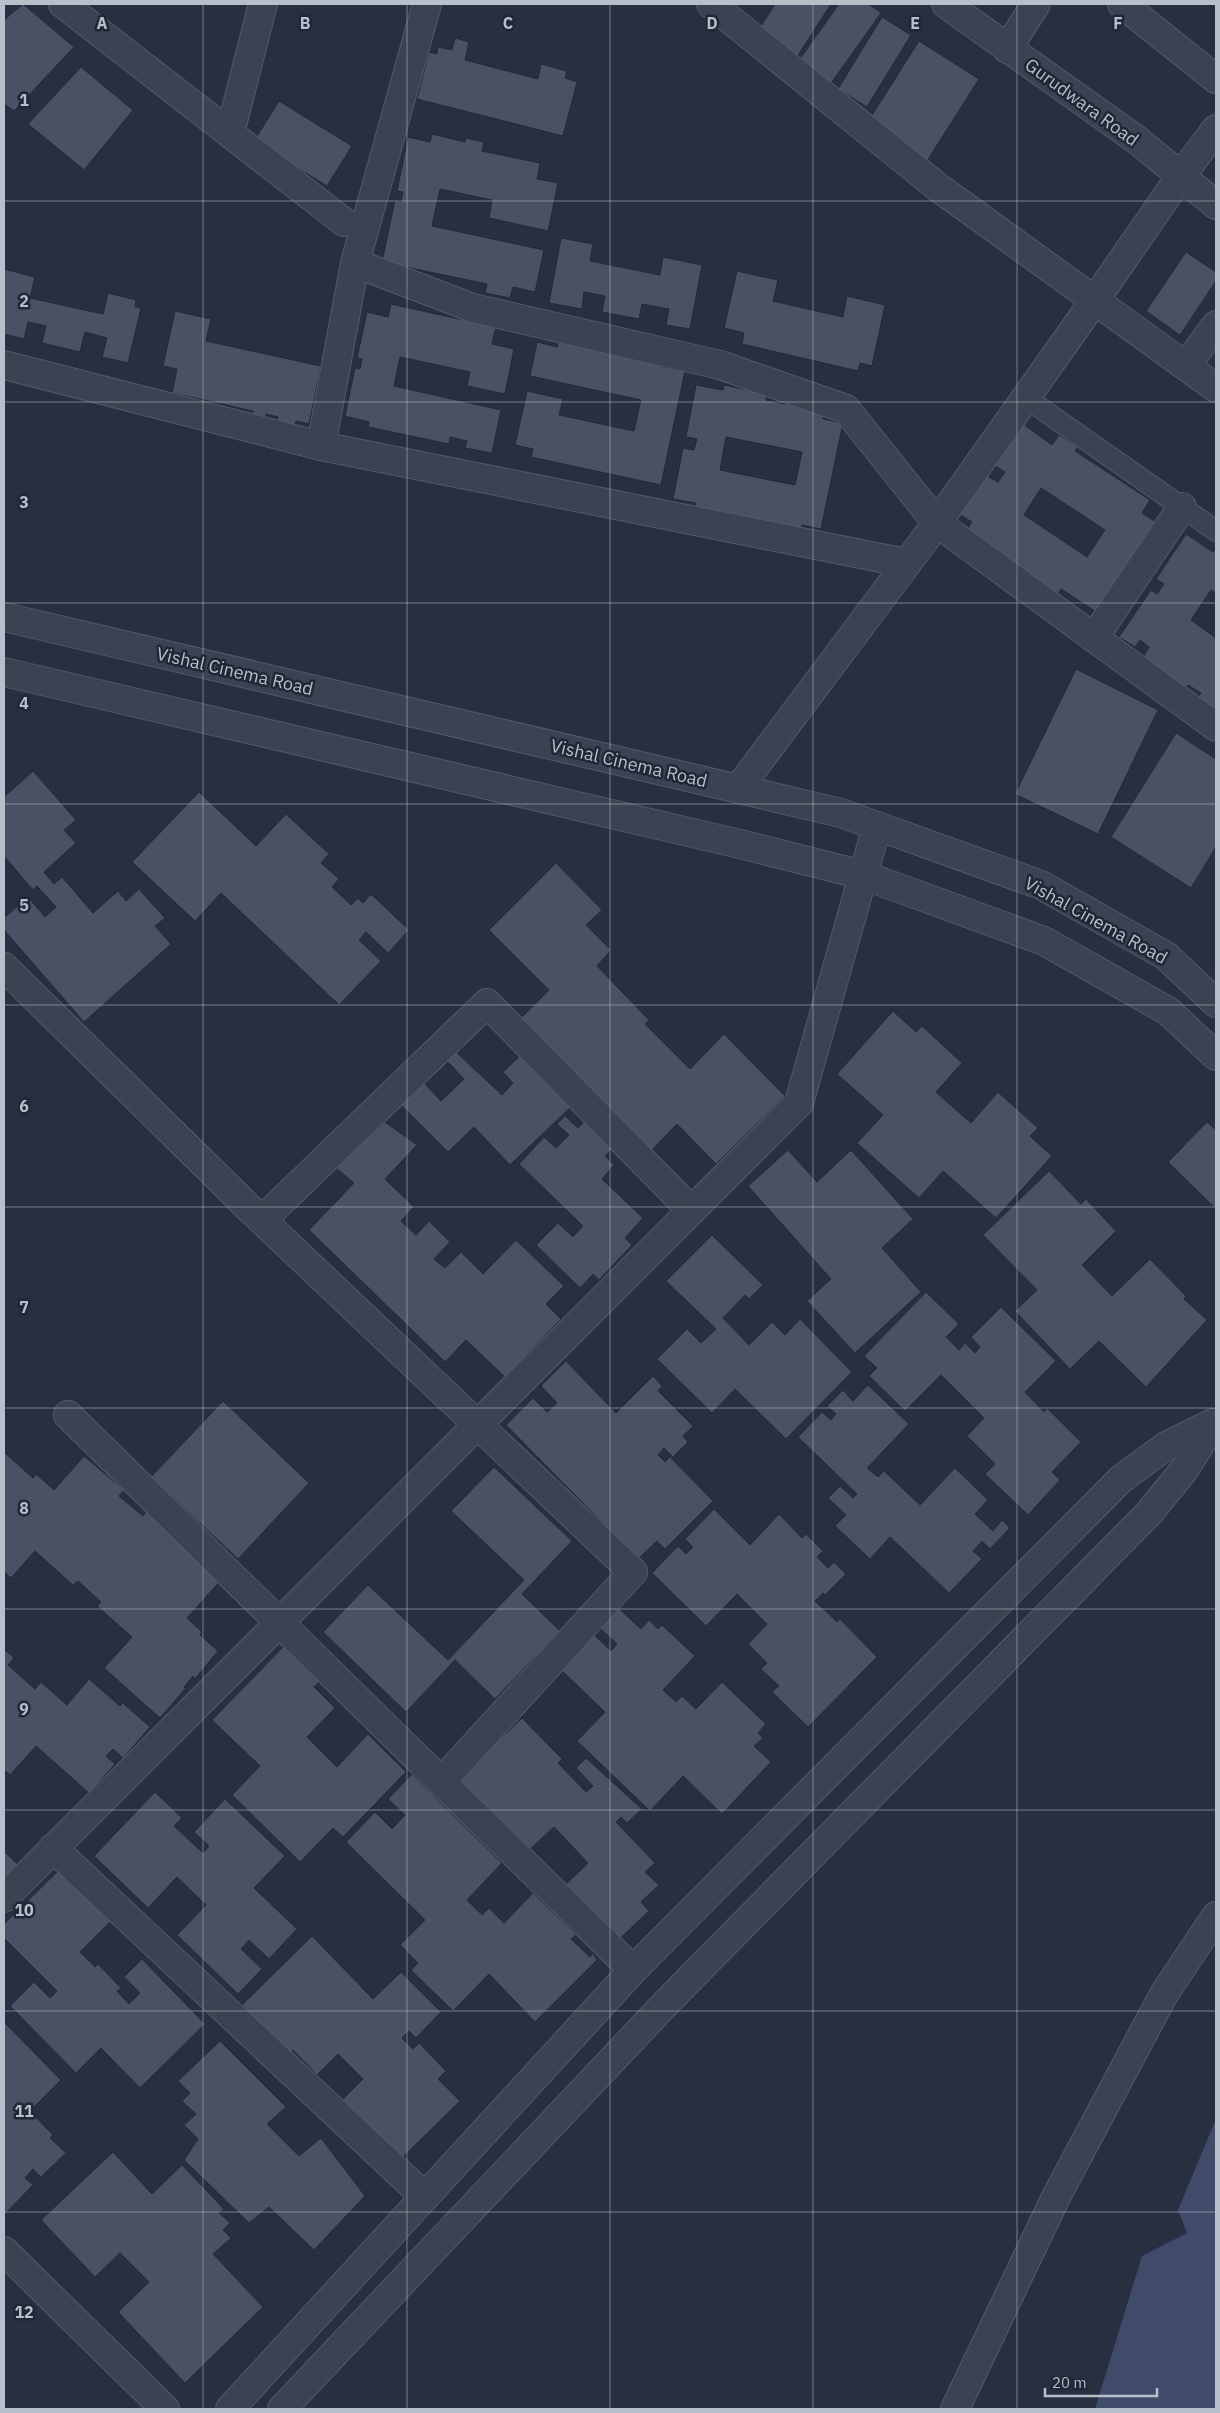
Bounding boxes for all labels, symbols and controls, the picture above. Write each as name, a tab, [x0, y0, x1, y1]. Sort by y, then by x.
text: A	[97, 13, 108, 33]
text: B	[300, 13, 311, 33]
text: C	[503, 13, 513, 33]
text: D	[706, 13, 718, 33]
text: E	[910, 13, 920, 33]
text: F	[1113, 13, 1123, 33]
street label: Gurudwara Road	[1021, 53, 1143, 151]
text: 1	[19, 90, 29, 110]
text: 2	[19, 291, 29, 311]
text: 3	[19, 492, 29, 512]
street label: Vishal Cinema Road	[154, 642, 316, 700]
text: 4	[19, 693, 29, 713]
street label: Vishal Cinema Road	[548, 734, 710, 792]
street label: Vishal Cinema Road	[1020, 871, 1172, 969]
text: 5	[19, 895, 29, 915]
text: 6	[19, 1096, 29, 1116]
text: 7	[19, 1297, 29, 1317]
text: 8	[19, 1498, 29, 1518]
text: 9	[19, 1699, 29, 1719]
text: 10	[14, 1900, 34, 1920]
text: 11	[14, 2101, 34, 2121]
text: 12	[14, 2302, 34, 2322]
scale bar	[1045, 2366, 1158, 2398]
text: 20 m	[1052, 2373, 1087, 2392]

